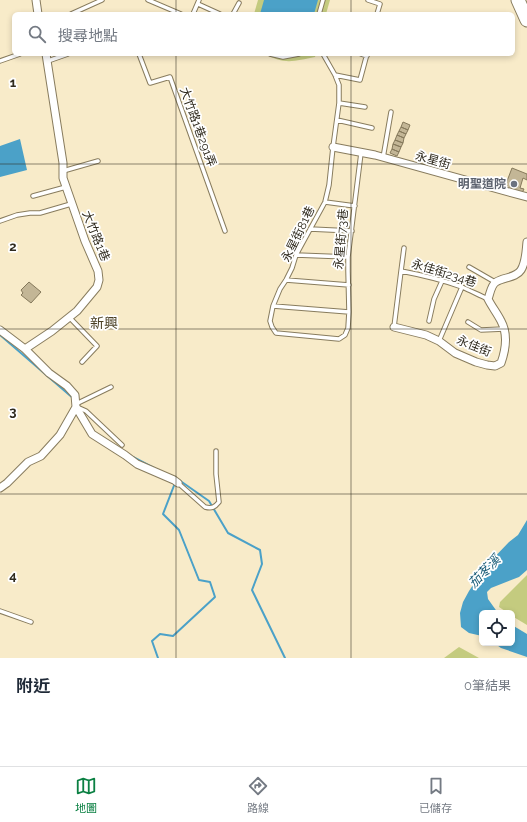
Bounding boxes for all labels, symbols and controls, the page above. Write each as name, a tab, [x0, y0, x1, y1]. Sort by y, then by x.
search box	[12, 12, 515, 56]
icon: search	[26, 23, 48, 45]
text: 搜尋地點	[58, 27, 118, 45]
text: 1	[10, 75, 17, 90]
street label: 大竹路1巷291弄	[177, 85, 219, 169]
street label: 永星街	[414, 148, 452, 172]
place label: 明聖道院	[458, 177, 506, 191]
marker: 明聖道院	[509, 179, 519, 189]
street label: 永星街81巷	[278, 204, 318, 264]
street label: 永星街73巷	[331, 208, 351, 270]
street label: 大竹路1巷	[80, 209, 112, 263]
text: 2	[9, 239, 17, 254]
street label: 永佳街234巷	[410, 256, 478, 290]
district label: 新興	[90, 315, 118, 331]
street label: 永佳街	[455, 333, 493, 359]
text: 3	[9, 404, 17, 419]
water label: 茄苳溪	[465, 551, 505, 591]
text: 4	[9, 568, 17, 583]
map controls	[479, 610, 515, 646]
button: locate	[479, 610, 515, 646]
text: 附近	[16, 676, 50, 696]
text: 0筆結果	[464, 678, 511, 693]
tab: 地圖	[75, 775, 97, 815]
tab: 路線	[247, 775, 269, 815]
tab: 已儲存	[419, 775, 452, 815]

